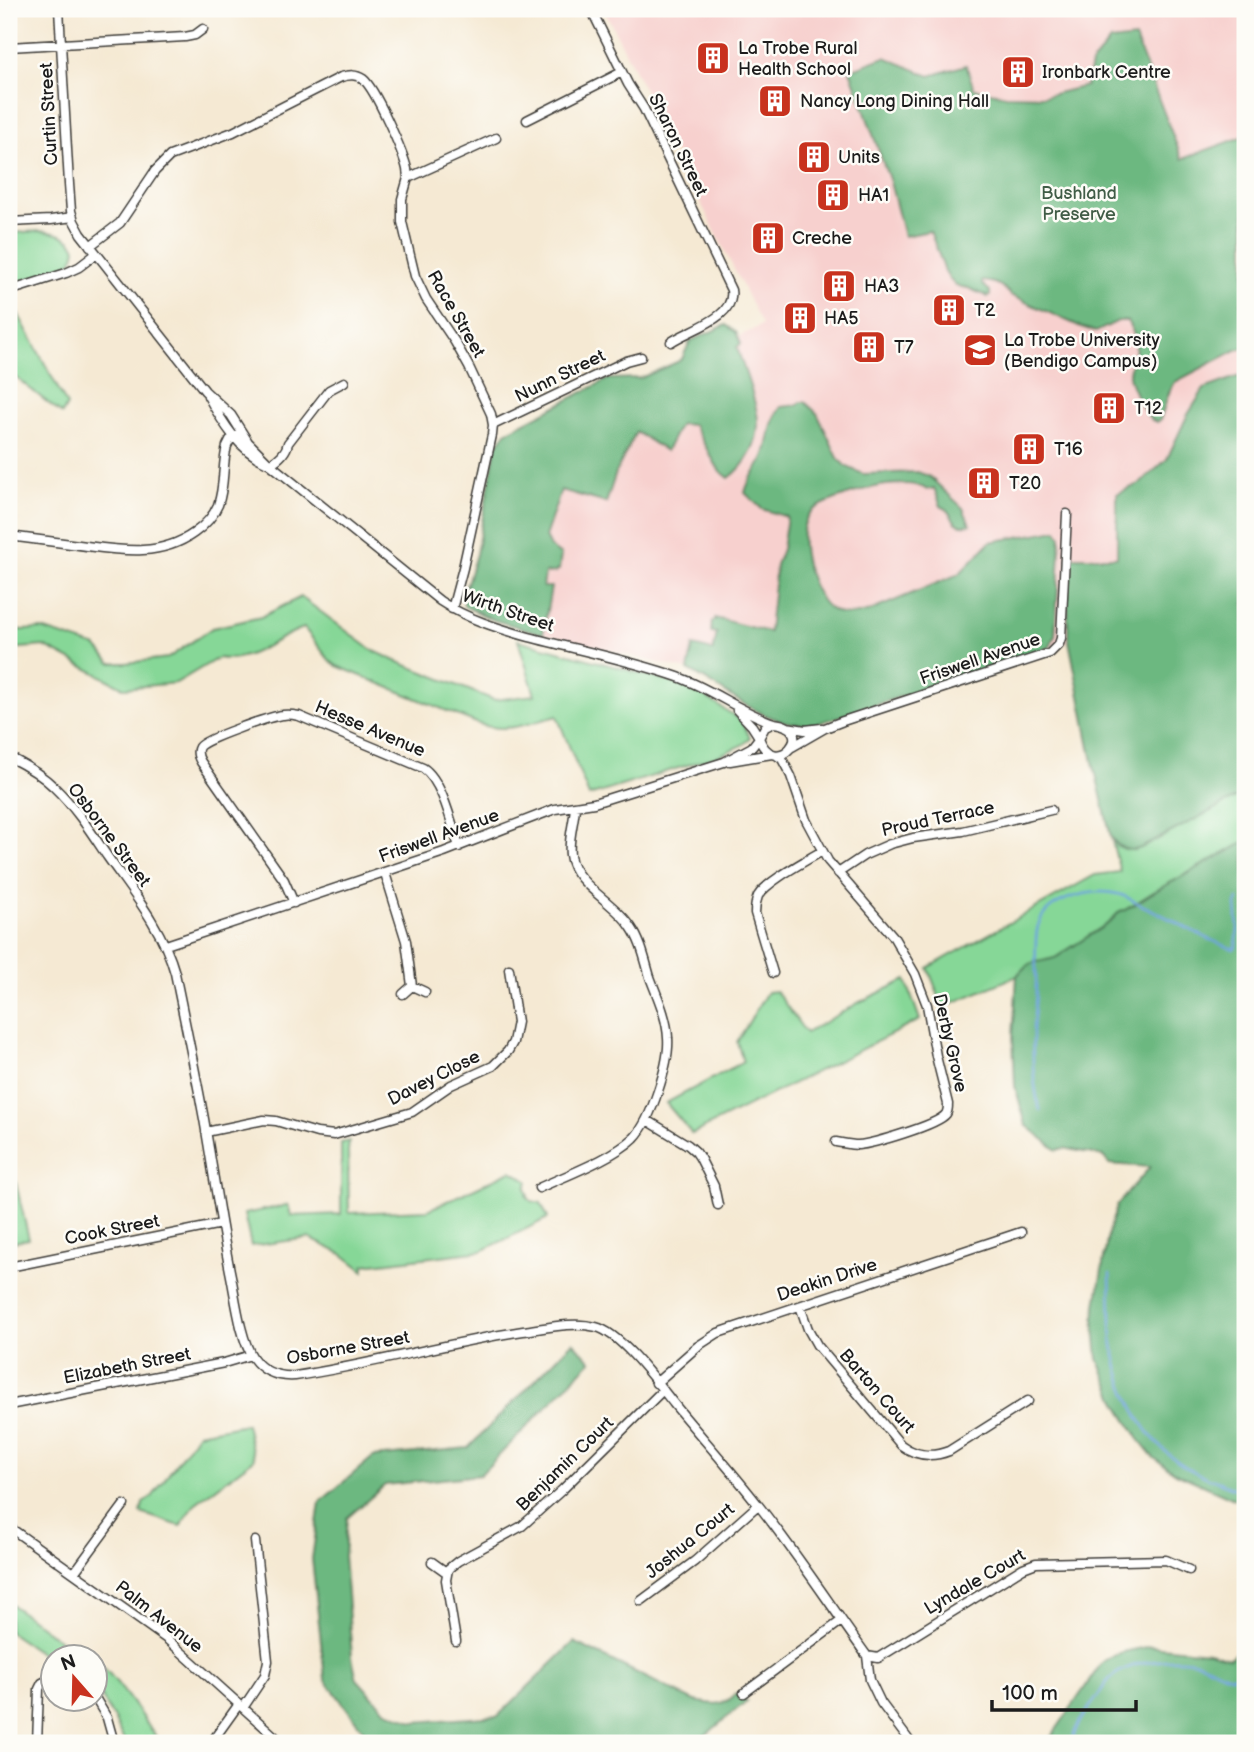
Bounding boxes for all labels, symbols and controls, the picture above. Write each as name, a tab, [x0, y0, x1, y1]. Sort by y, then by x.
place label: La Trobe Rural Health School	[738, 38, 857, 80]
building icon: La Trobe Rural Health School	[694, 39, 732, 77]
building icon: Ironbark Centre	[999, 53, 1037, 91]
street label: Curtin Street	[36, 61, 62, 166]
place label: Ironbark Centre	[1042, 62, 1171, 83]
building icon: Nancy Long Dining Hall	[756, 82, 794, 120]
street label: Sharon Street	[644, 90, 712, 200]
place label: Nancy Long Dining Hall	[800, 91, 989, 112]
building icon: Units	[795, 138, 833, 176]
place label: Units	[838, 147, 880, 168]
building icon: HA1	[814, 176, 852, 214]
park label: Bushland Preserve	[1041, 183, 1117, 225]
place label: HA1	[858, 185, 889, 206]
building icon: Creche	[749, 219, 787, 257]
place label: Creche	[792, 228, 852, 249]
street label: Race Street	[423, 267, 490, 362]
building icon: HA3	[820, 267, 858, 305]
place label: HA3	[864, 276, 899, 297]
building icon: T2	[930, 291, 968, 329]
building icon: HA5	[781, 299, 819, 337]
place label: T2	[974, 300, 996, 321]
place label: HA5	[824, 308, 858, 329]
building icon: T7	[850, 328, 888, 366]
place label: La Trobe University (Bendigo Campus)	[1004, 330, 1160, 372]
school or university icon: La Trobe University (Bendigo Campus)	[961, 331, 999, 369]
place label: T7	[894, 337, 914, 358]
street label: Nunn Street	[511, 345, 609, 407]
building icon: T12	[1090, 389, 1128, 427]
place label: T12	[1134, 398, 1163, 419]
building icon: T16	[1010, 430, 1048, 468]
place label: T16	[1054, 439, 1083, 460]
building icon: T20	[965, 464, 1003, 502]
place label: T20	[1009, 473, 1041, 494]
street label: Wirth Street	[459, 585, 557, 637]
street label: Friswell Avenue	[917, 628, 1043, 689]
street label: Hesse Avenue	[312, 696, 429, 762]
street label: Osborne Street	[63, 779, 155, 891]
street label: Proud Terrace	[880, 797, 997, 841]
street label: Friswell Avenue	[376, 804, 502, 867]
street label: Derby Grove	[928, 992, 972, 1095]
street label: Davey Close	[385, 1046, 484, 1110]
street label: Cook Street	[63, 1210, 162, 1249]
street label: Deakin Drive	[774, 1254, 880, 1306]
street label: Osborne Street	[285, 1327, 411, 1369]
street label: Elizabeth Street	[62, 1343, 193, 1389]
street label: Barton Court	[835, 1345, 920, 1438]
street label: Benjamin Court	[512, 1412, 618, 1516]
street label: Joshua Court	[641, 1498, 739, 1583]
street label: Lyndale Court	[921, 1544, 1030, 1619]
street label: Palm Avenue	[111, 1576, 207, 1658]
north arrow	[38, 1644, 108, 1714]
text: N	[58, 1650, 79, 1677]
scale bar	[992, 1668, 1135, 1712]
text: 100 m	[1002, 1681, 1058, 1706]

